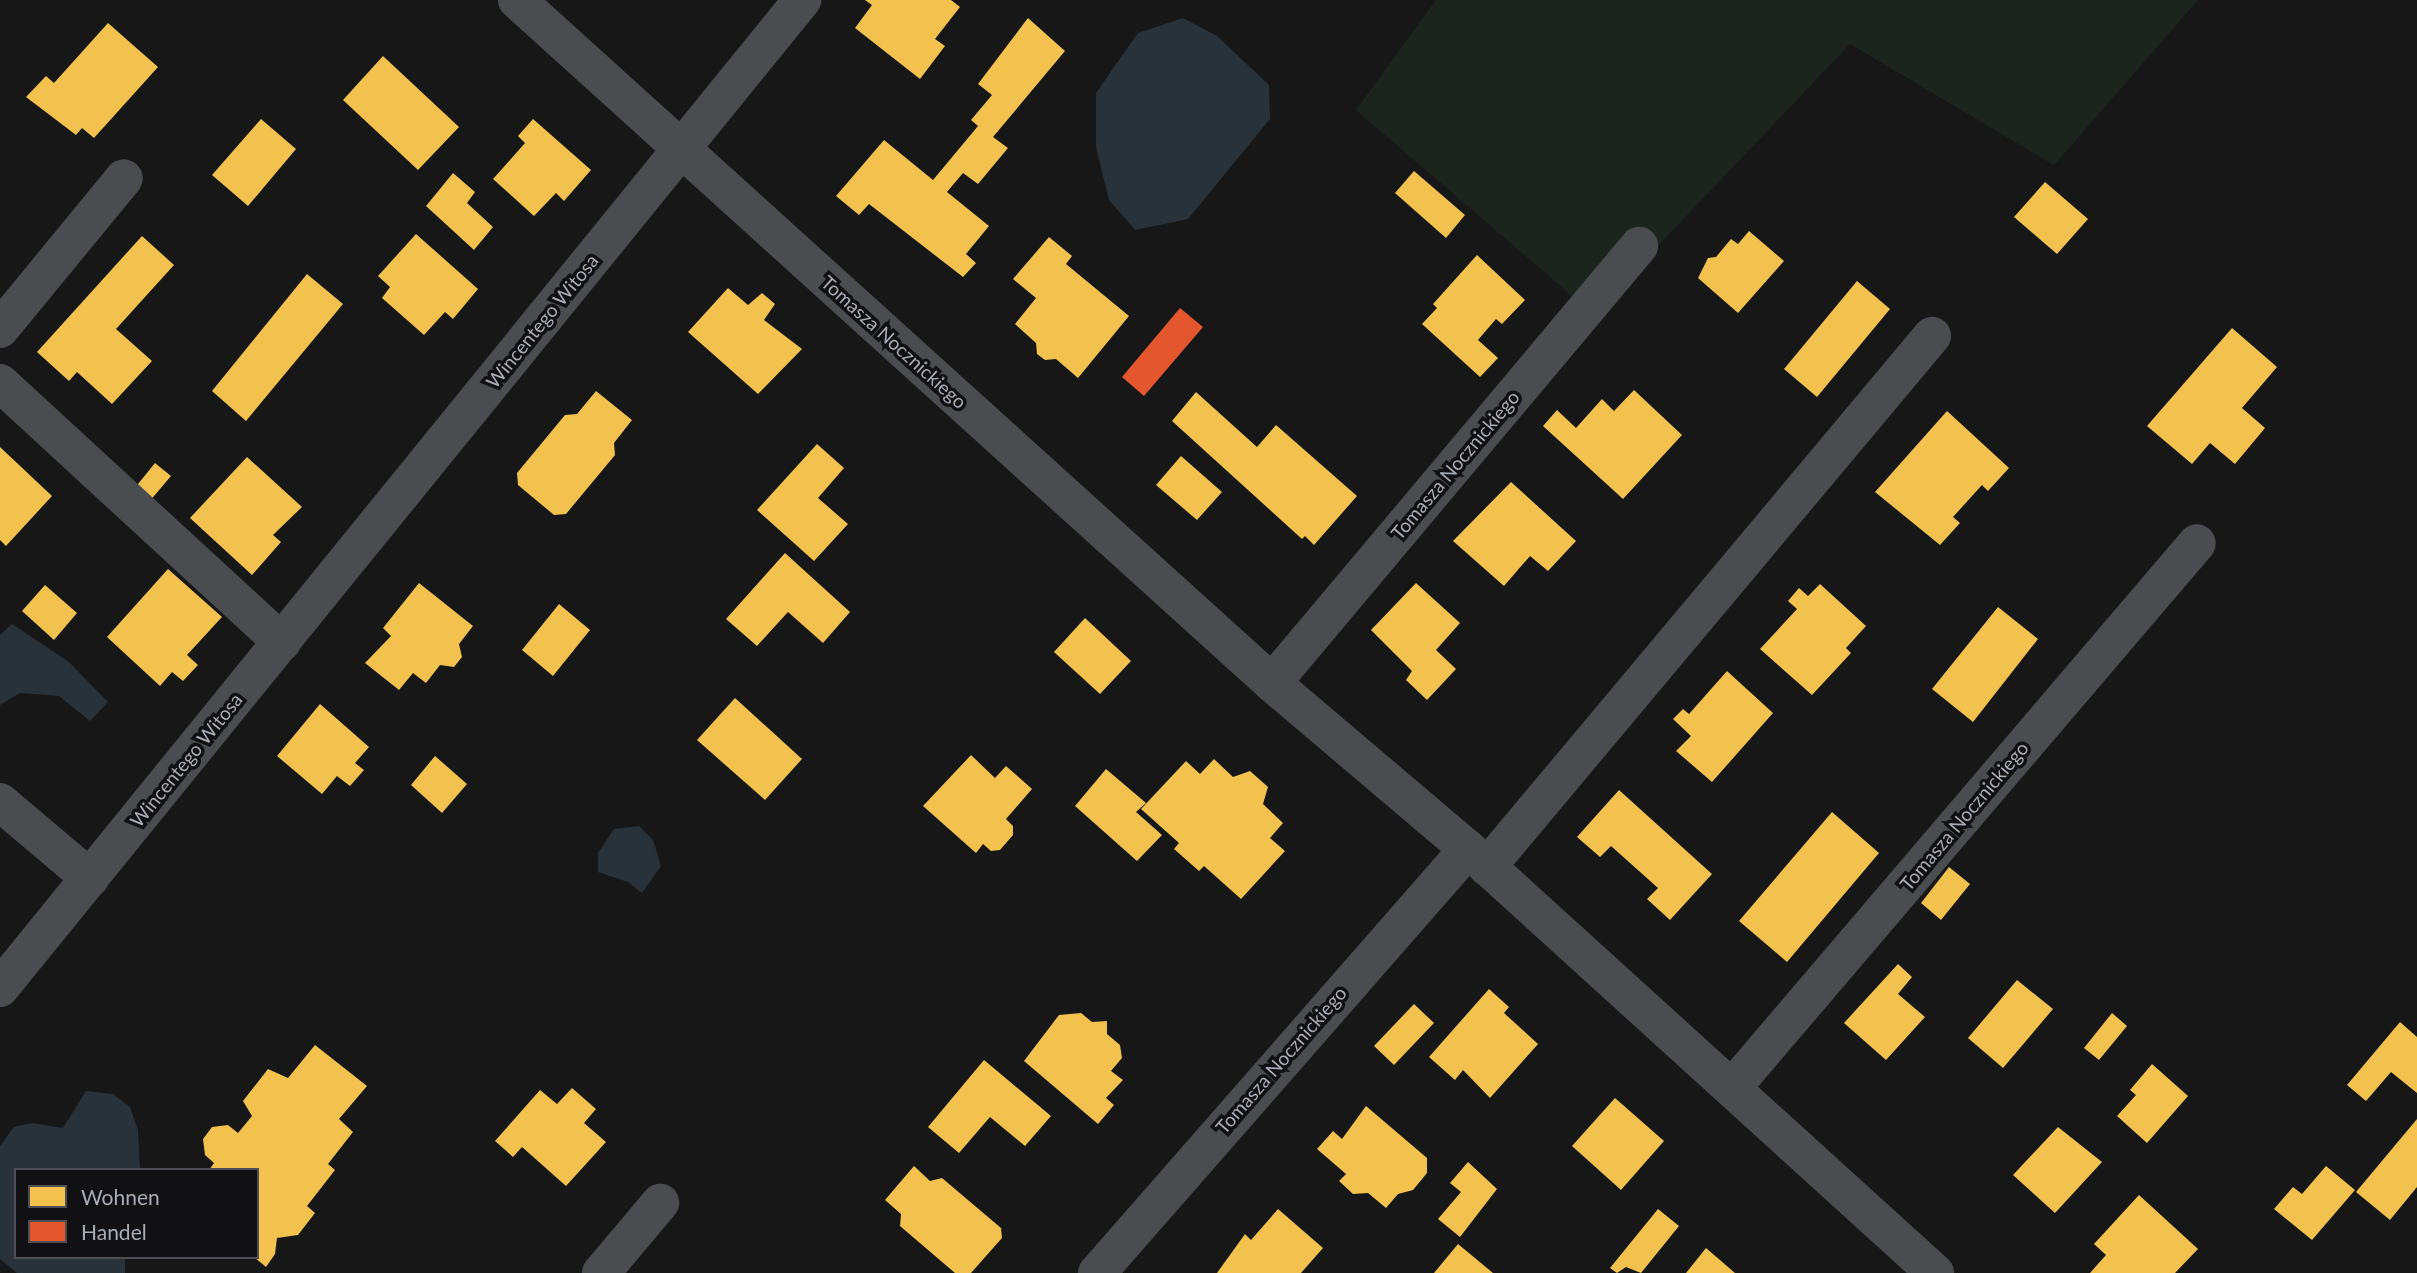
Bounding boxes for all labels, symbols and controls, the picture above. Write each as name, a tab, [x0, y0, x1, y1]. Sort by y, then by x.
street label: Wincentego Witosa	[481, 249, 603, 393]
street label: Tomasza Nocznickiego	[817, 271, 971, 413]
street label: Tomasza Nocznickiego	[1386, 386, 1524, 544]
street label: Wincentego Witosa	[125, 688, 247, 832]
street label: Tomasza Nocznickiego	[1895, 737, 2033, 895]
street label: Tomasza Nocznickiego	[1211, 982, 1351, 1138]
legend	[14, 1168, 259, 1259]
text: Wohnen	[81, 1184, 160, 1209]
text: Handel	[81, 1219, 147, 1244]

